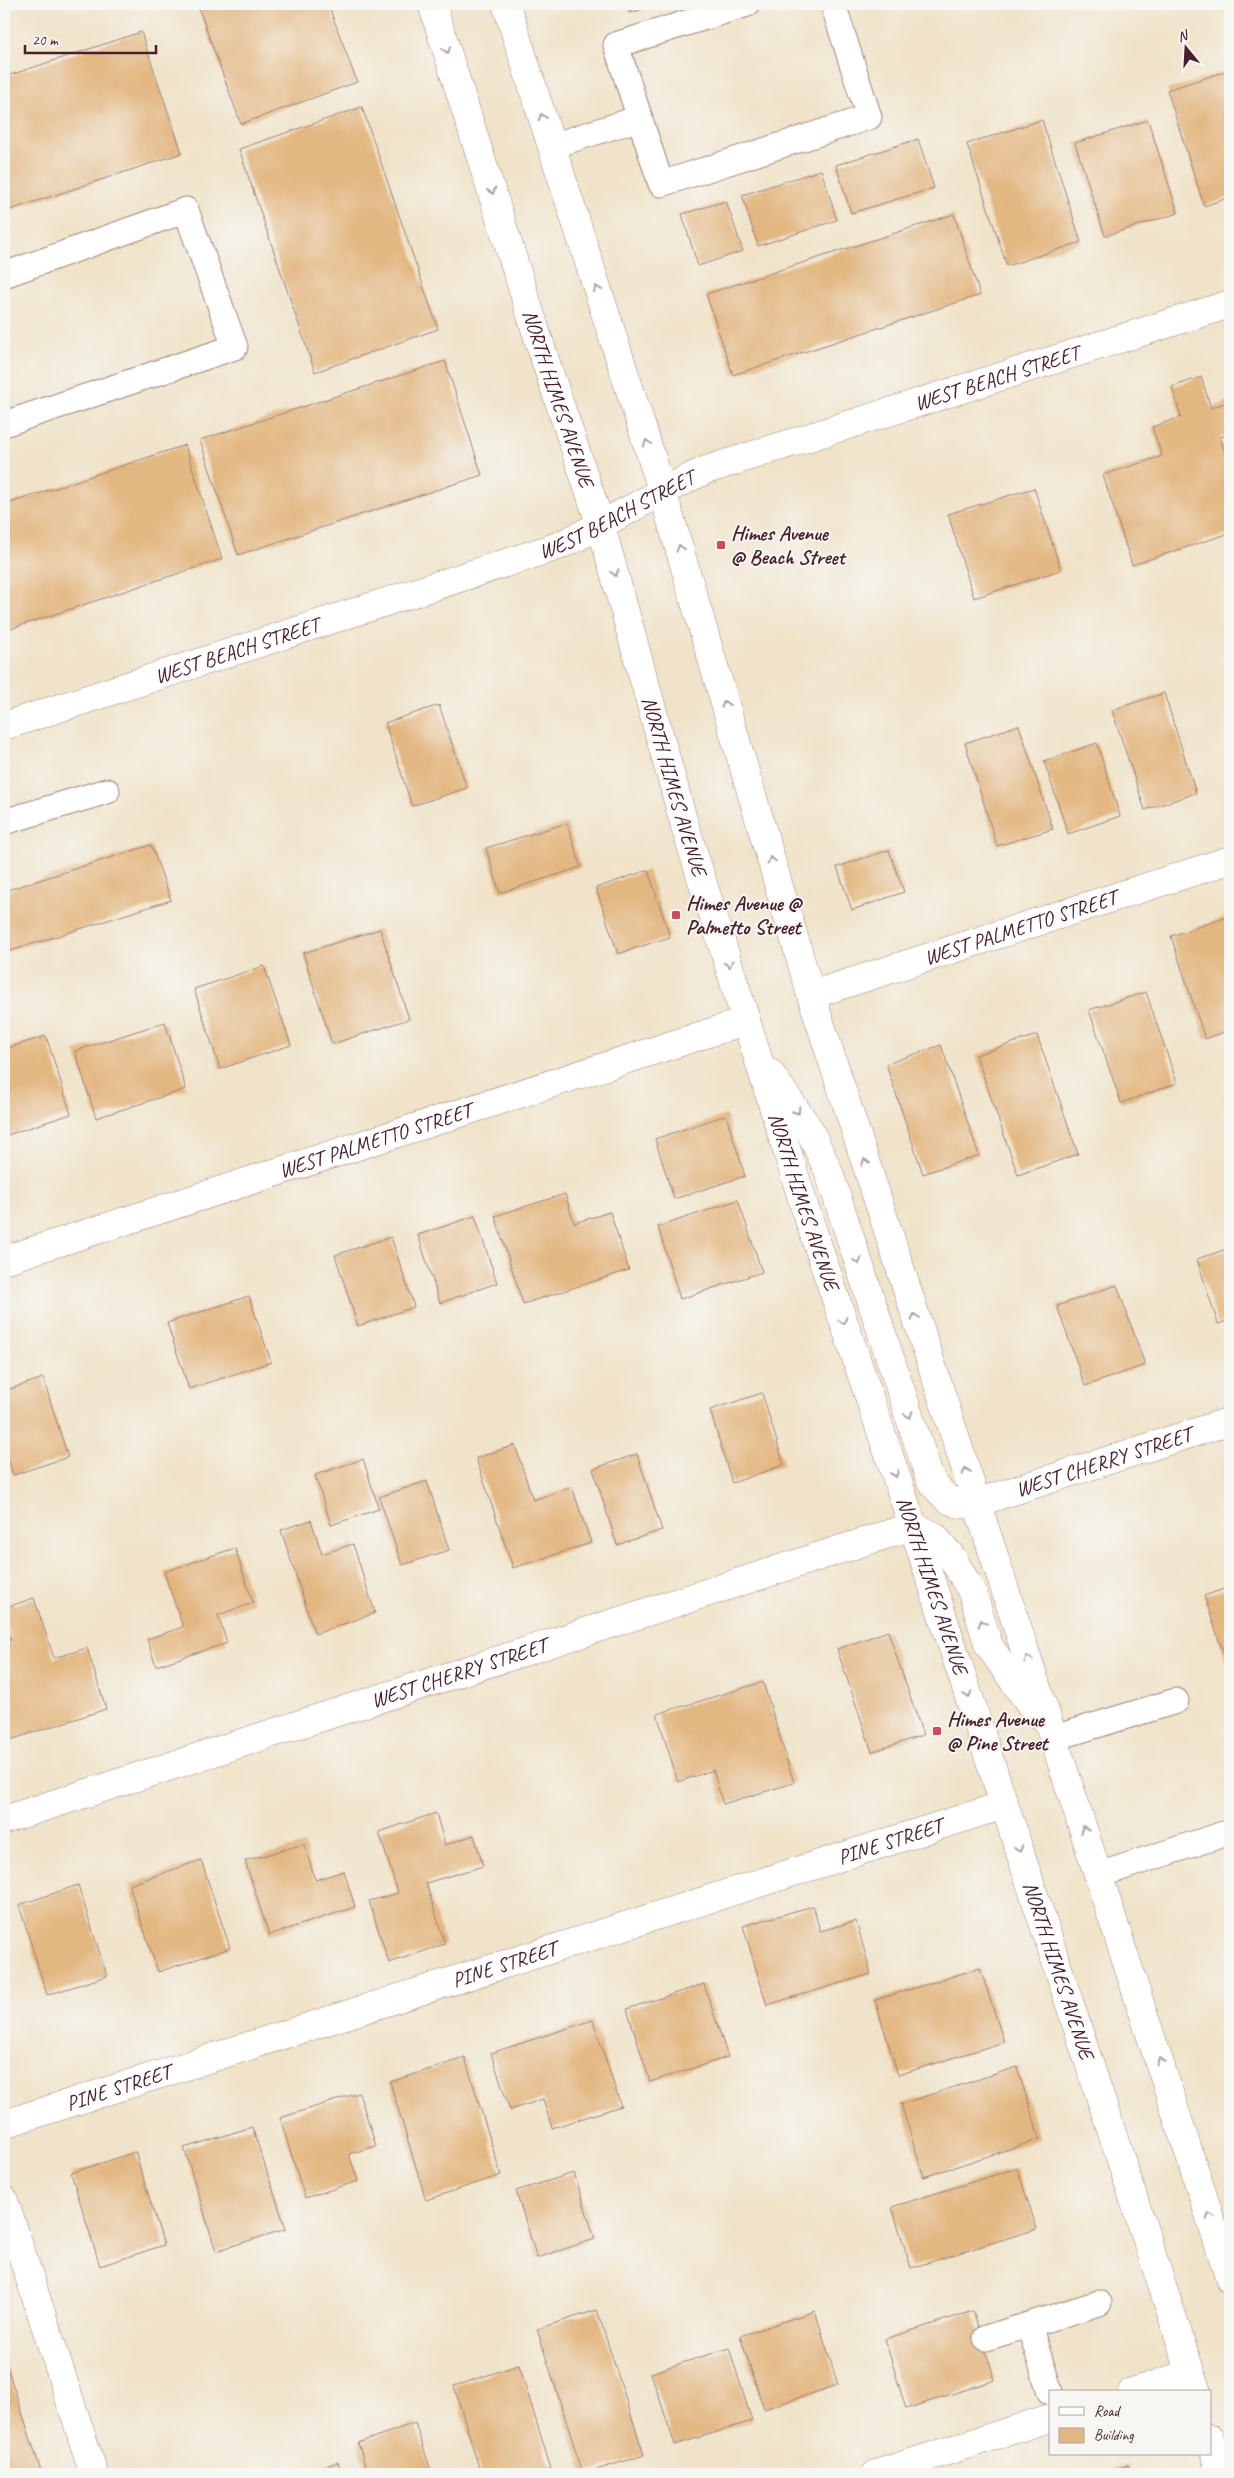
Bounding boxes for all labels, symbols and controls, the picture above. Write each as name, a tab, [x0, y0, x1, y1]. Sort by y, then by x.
scale bar	[25, 22, 156, 54]
north arrow	[1162, 22, 1212, 72]
text: N	[1175, 26, 1191, 46]
text: 20 m	[32, 31, 59, 50]
one-way arrow	[441, 45, 451, 54]
one-way arrow	[538, 114, 548, 122]
one-way arrow	[487, 186, 497, 195]
one-way arrow	[593, 285, 603, 293]
street label: NORTH HIMES AVENUE	[517, 306, 601, 493]
street label: WEST BEACH STREET	[911, 338, 1087, 416]
one-way arrow	[643, 440, 653, 448]
street label: WEST BEACH STREET	[536, 462, 703, 564]
place label: Himes Avenue @ Beach Street	[731, 520, 848, 570]
marker: Himes Avenue @ Beach Street	[715, 539, 727, 551]
one-way arrow	[675, 544, 685, 552]
one-way arrow	[609, 569, 619, 577]
street label: WEST BEACH STREET	[151, 610, 327, 689]
street label: NORTH HIMES AVENUE	[636, 694, 714, 882]
one-way arrow	[721, 700, 731, 708]
one-way arrow	[767, 856, 777, 864]
street label: WEST PALMETTO STREET	[921, 883, 1125, 971]
place label: Himes Avenue @ Palmetto Street	[686, 890, 804, 940]
marker: Himes Avenue @ Palmetto Street	[670, 909, 682, 921]
one-way arrow	[723, 960, 733, 968]
street label: WEST PALMETTO STREET	[276, 1096, 480, 1184]
one-way arrow	[791, 1105, 801, 1114]
street label: NORTH HIMES AVENUE	[763, 1109, 846, 1296]
one-way arrow	[861, 1158, 871, 1167]
one-way arrow	[852, 1256, 862, 1265]
one-way arrow	[911, 1313, 921, 1321]
one-way arrow	[837, 1316, 847, 1324]
one-way arrow	[903, 1411, 913, 1419]
street label: WEST CHERRY STREET	[1012, 1420, 1200, 1502]
one-way arrow	[961, 1467, 971, 1476]
one-way arrow	[889, 1470, 899, 1478]
street label: NORTH HIMES AVENUE	[891, 1493, 975, 1680]
one-way arrow	[978, 1620, 988, 1628]
street label: WEST CHERRY STREET	[368, 1631, 555, 1713]
one-way arrow	[1023, 1655, 1033, 1663]
one-way arrow	[963, 1690, 973, 1699]
place label: Himes Avenue @ Pine Street	[947, 1706, 1049, 1756]
marker: Himes Avenue @ Pine Street	[931, 1725, 943, 1737]
street label: PINE STREET	[834, 1811, 951, 1870]
one-way arrow	[1079, 1825, 1089, 1834]
one-way arrow	[1013, 1845, 1023, 1853]
street label: NORTH HIMES AVENUE	[1017, 1878, 1101, 2065]
street label: PINE STREET	[449, 1934, 565, 1993]
street label: PINE STREET	[63, 2057, 179, 2116]
one-way arrow	[1155, 2058, 1165, 2066]
one-way arrow	[1205, 2212, 1215, 2221]
legend	[1049, 2390, 1212, 2456]
text: Road	[1094, 2402, 1121, 2421]
text: Building	[1094, 2426, 1134, 2445]

